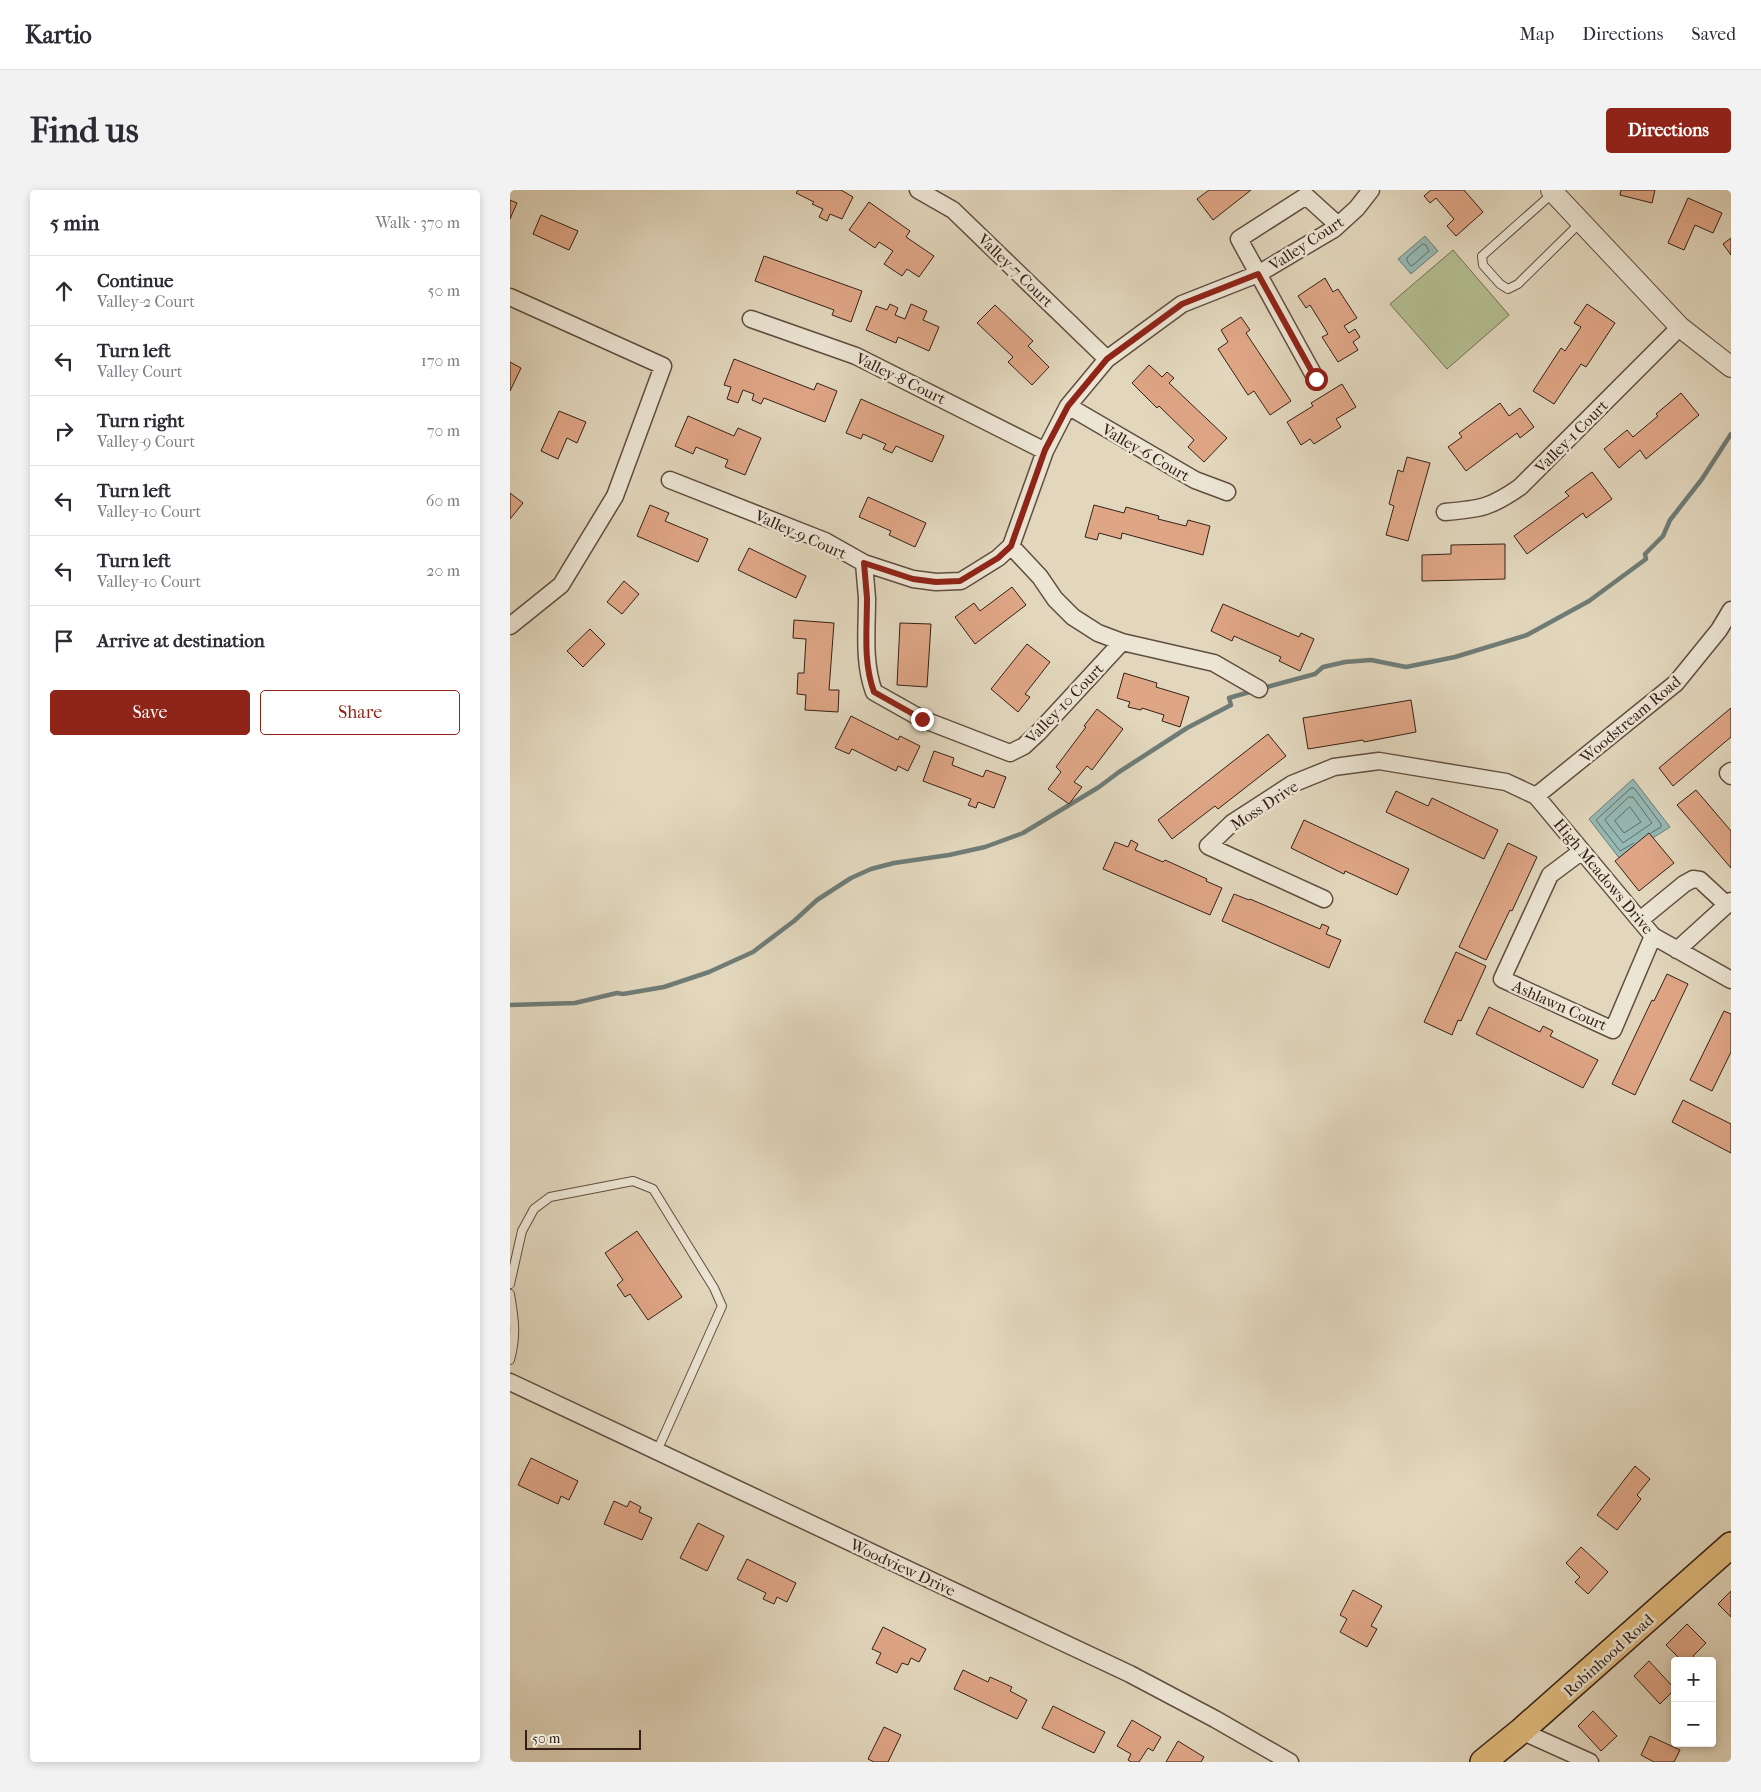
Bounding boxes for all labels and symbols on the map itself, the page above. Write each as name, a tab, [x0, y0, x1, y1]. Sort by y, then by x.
street label: Valley Court	[1264, 212, 1348, 275]
street label: Valley-7 Court	[973, 229, 1058, 311]
street label: Valley-8 Court	[852, 348, 949, 409]
route start	[1305, 368, 1328, 391]
street label: Valley-1 Court	[1530, 396, 1612, 478]
street label: Valley-6 Court	[1098, 419, 1193, 485]
street label: Valley-9 Court	[751, 505, 850, 563]
street label: Valley-10 Court	[1021, 659, 1108, 748]
street label: Woodstream Road	[1575, 672, 1685, 768]
route end	[911, 708, 934, 731]
street label: Moss Drive	[1227, 776, 1302, 834]
street label: High Meadows Drive	[1550, 815, 1658, 938]
street label: Ashlawn Court	[1509, 976, 1610, 1035]
street label: Woodview Drive	[846, 1534, 959, 1600]
street label: Robinhood Road	[1559, 1610, 1658, 1701]
scale bar	[525, 1727, 641, 1750]

